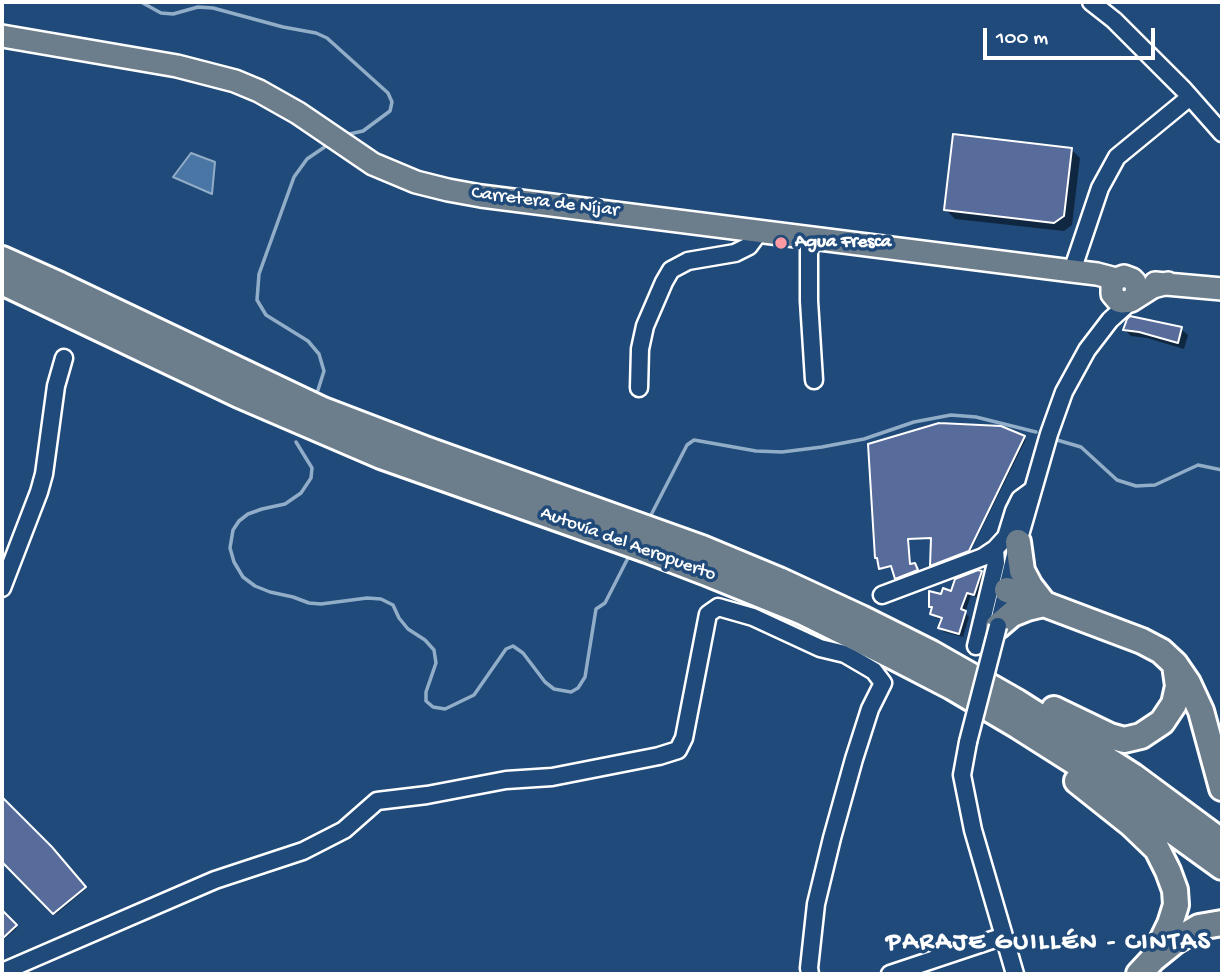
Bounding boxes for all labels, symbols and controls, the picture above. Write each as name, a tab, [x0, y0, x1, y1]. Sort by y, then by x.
scale bar	[986, 14, 1158, 58]
text: 100 m	[996, 27, 1048, 52]
street label: Carretera de Níjar	[470, 183, 620, 223]
place label: Agua Fresca	[795, 232, 891, 254]
marker: Agua Fresca	[773, 235, 789, 251]
street label: Autovía del Aeropuerto	[537, 503, 719, 587]
district label: PARAJE GUILLÉN - CINTAS	[889, 928, 1209, 960]

